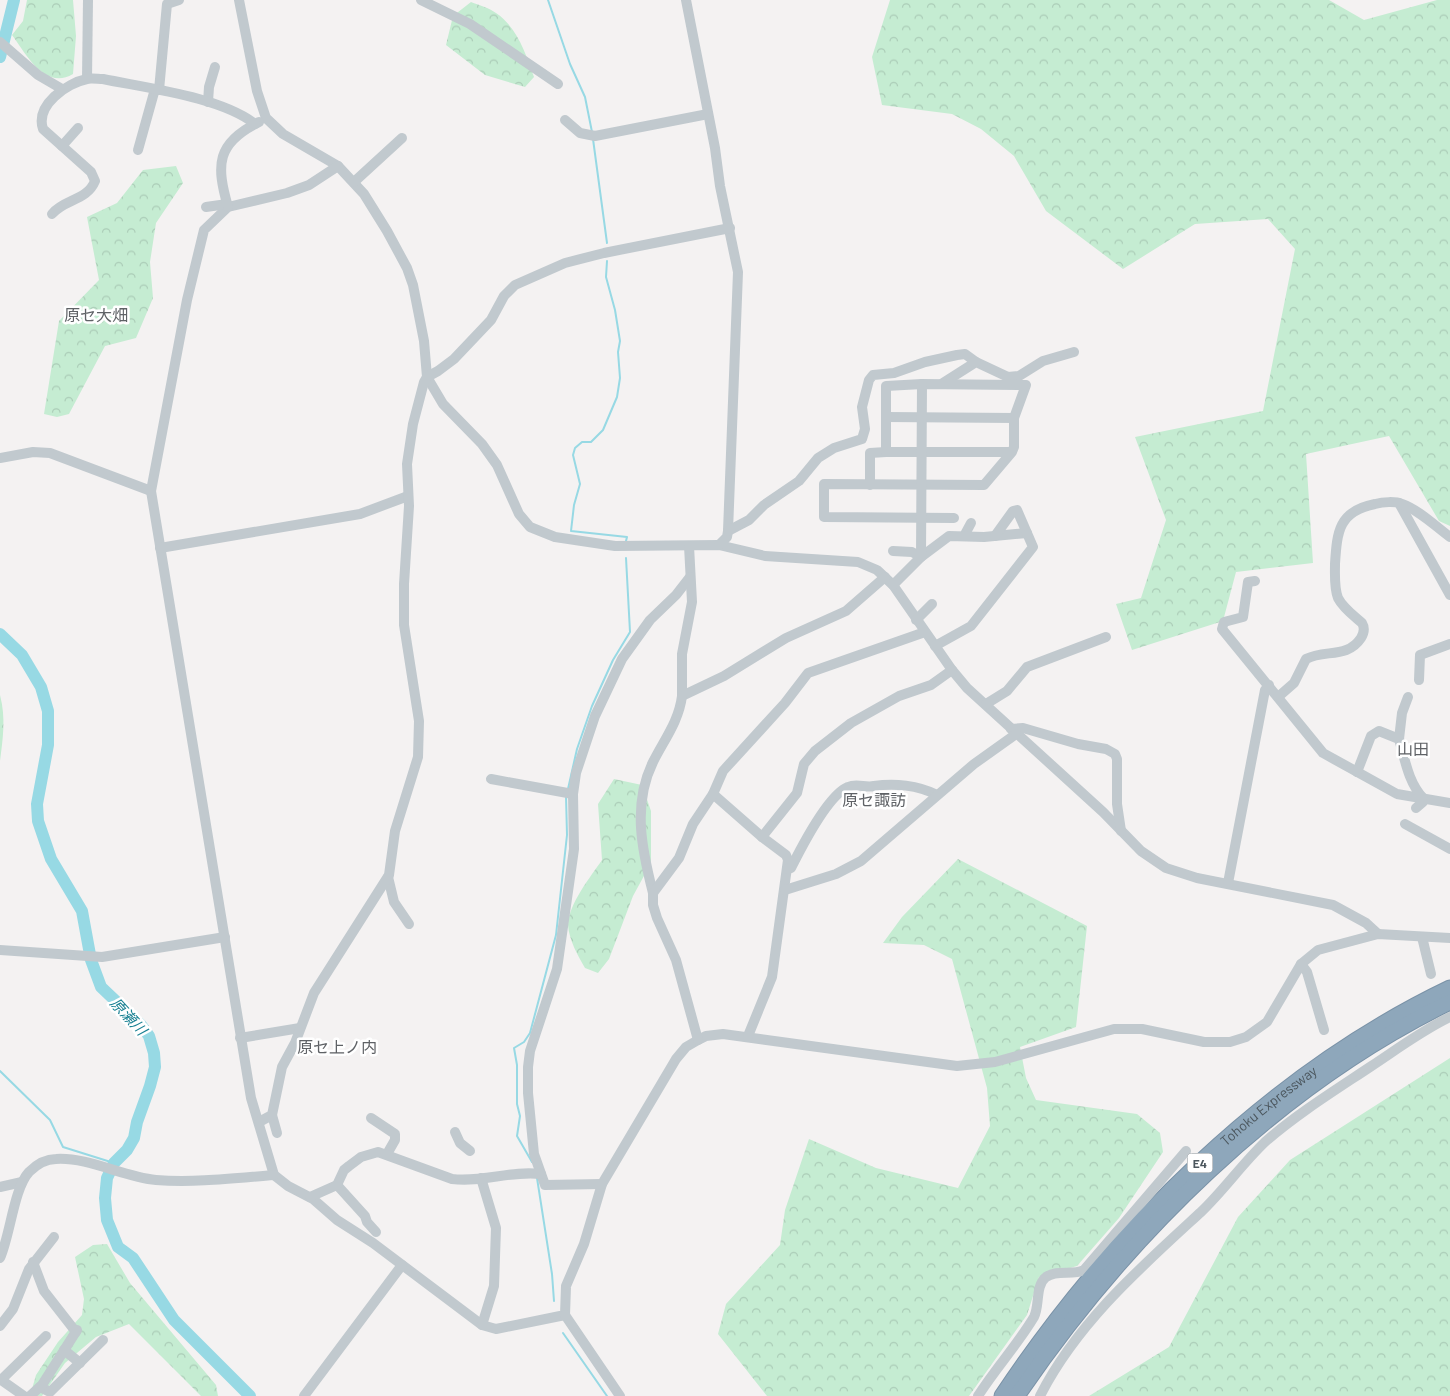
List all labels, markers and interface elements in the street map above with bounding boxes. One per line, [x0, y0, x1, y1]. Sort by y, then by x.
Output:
district label: 原セ大畑 [64, 305, 128, 324]
district label: 山田 [1397, 739, 1429, 758]
district label: 原セ諏訪 [842, 790, 906, 809]
water label: 原瀬川 [107, 993, 152, 1040]
district label: 原セ上ノ内 [297, 1037, 377, 1056]
street label: Tohoku Expressway [1216, 1061, 1320, 1149]
road number: E4 [1188, 1154, 1212, 1172]

